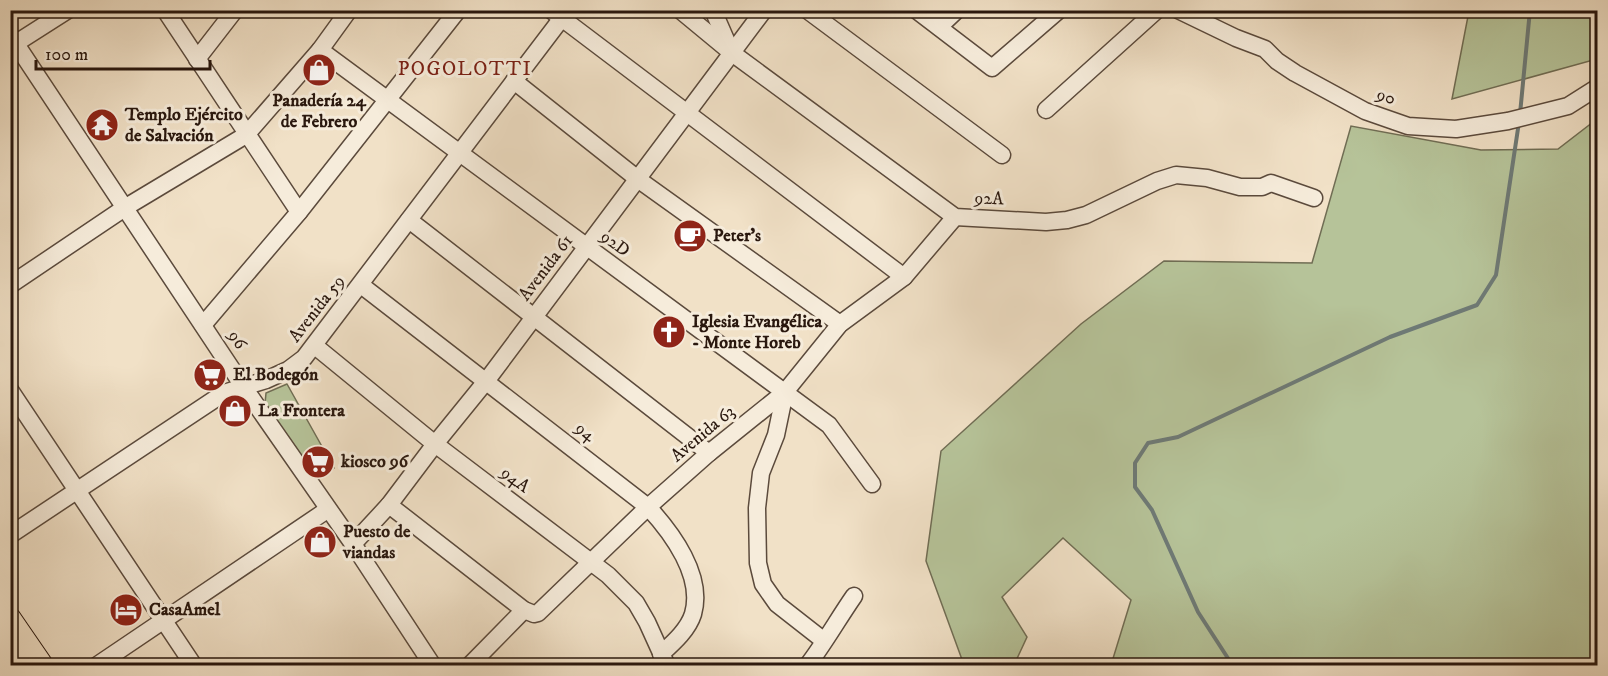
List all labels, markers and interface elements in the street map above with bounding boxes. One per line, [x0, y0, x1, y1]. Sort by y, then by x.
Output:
scale bar [36, 33, 210, 71]
text: 100 m [45, 44, 88, 66]
shop icon: Panadería 24 de Febrero [301, 52, 337, 88]
district label: POGOLOTTI [398, 57, 532, 82]
street label: 90 [1373, 83, 1399, 111]
place label: Panadería 24 de Febrero [272, 90, 366, 133]
place label: Templo Ejército de Salvación [124, 104, 243, 147]
temple icon: Templo Ejército de Salvación [84, 107, 120, 143]
street label: 92A [973, 187, 1005, 211]
cafe icon: Peter’s [672, 218, 708, 254]
street label: 92D [595, 225, 634, 262]
place label: Peter’s [713, 225, 761, 247]
street label: Avenida 61 [514, 231, 578, 305]
street label: Avenida 59 [284, 271, 350, 347]
place label: Iglesia Evangélica - Monte Horeb [692, 311, 823, 354]
church icon: Iglesia Evangélica - Monte Horeb [651, 314, 687, 350]
street label: 96 [222, 325, 252, 354]
supermarket icon: El Bodegón [192, 357, 228, 393]
place label: El Bodegón [233, 364, 319, 386]
shop icon: La Frontera [217, 393, 253, 429]
place label: La Frontera [258, 400, 345, 422]
street label: Avenida 63 [666, 401, 740, 467]
street label: 94 [570, 417, 600, 447]
supermarket icon: kiosco 96 [300, 444, 336, 480]
place label: kiosco 96 [340, 451, 410, 473]
street label: 94A [495, 461, 534, 498]
place label: Puesto de viandas [342, 521, 411, 564]
shop icon: Puesto de viandas [302, 524, 338, 560]
hotel icon: CasaAmel [108, 592, 144, 628]
place label: CasaAmel [149, 599, 221, 621]

